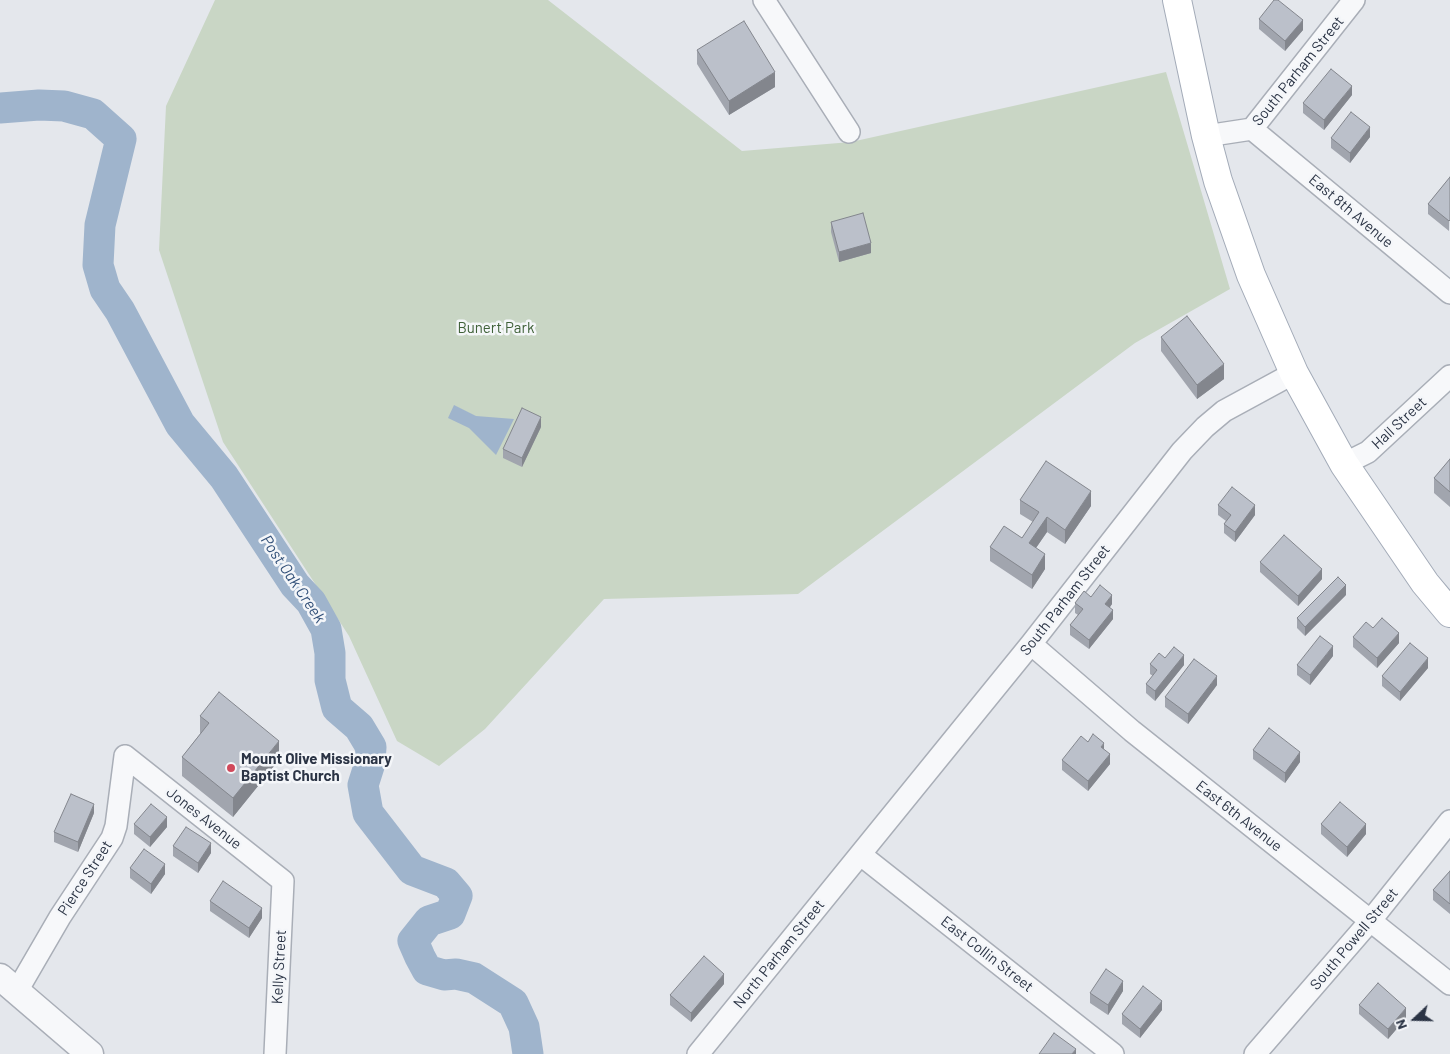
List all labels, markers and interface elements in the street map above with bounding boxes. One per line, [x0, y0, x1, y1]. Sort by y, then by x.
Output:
street label: South Parham Street [1248, 13, 1348, 129]
street label: East 8th Avenue [1305, 171, 1397, 251]
park label: Bunert Park [458, 319, 534, 337]
street label: Hall Street [1368, 393, 1430, 453]
water label: Post Oak Creek [257, 531, 329, 627]
street label: South Parham Street [1016, 541, 1114, 659]
place label: Mount Olive Missionary Baptist Church [241, 750, 392, 785]
marker: Mount Olive Missionary Baptist Church [225, 762, 237, 774]
street label: East 6th Avenue [1192, 777, 1286, 855]
street label: Jones Avenue [163, 783, 245, 853]
street label: Pierce Street [54, 837, 116, 919]
street label: South Powell Street [1306, 884, 1402, 994]
street label: North Parham Street [730, 896, 828, 1012]
street label: East Collin Street [937, 912, 1037, 996]
street label: Kelly Street [268, 929, 290, 1005]
north arrow [1390, 994, 1440, 1044]
text: N [1391, 1017, 1410, 1032]

